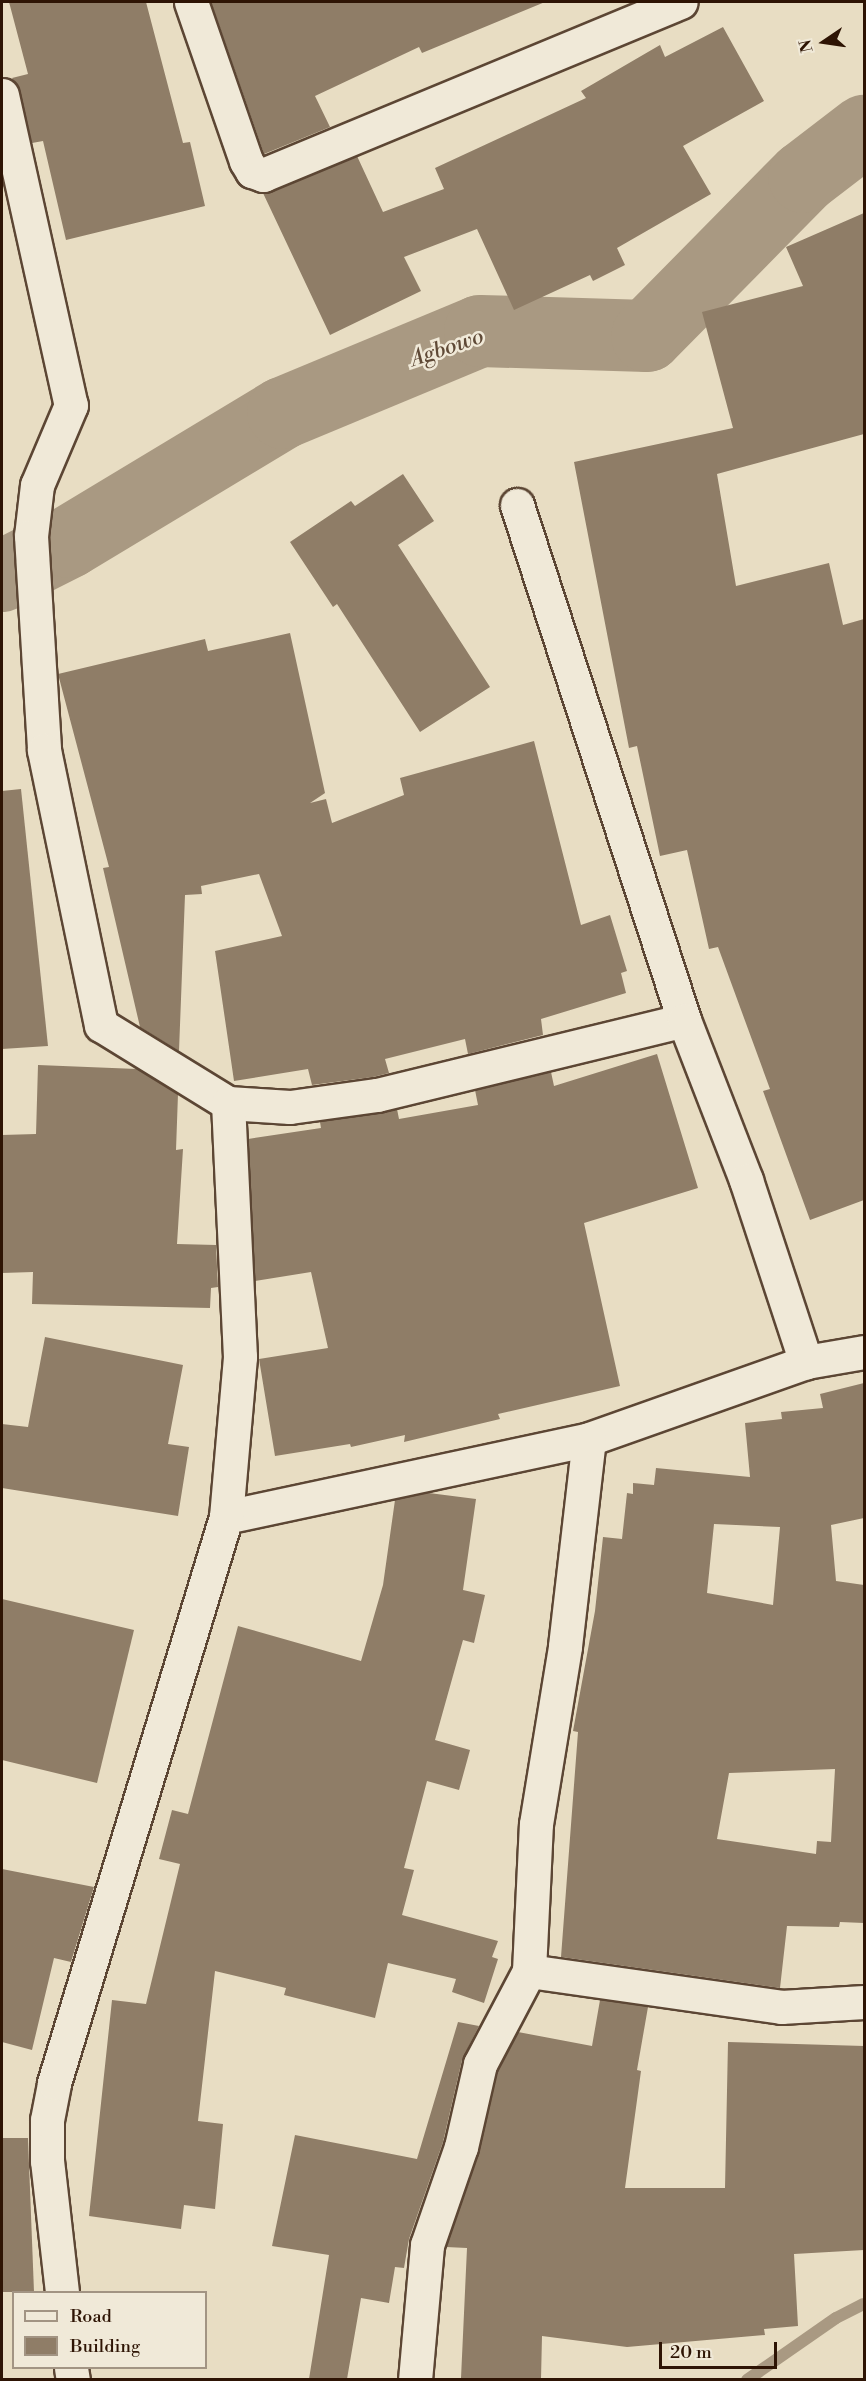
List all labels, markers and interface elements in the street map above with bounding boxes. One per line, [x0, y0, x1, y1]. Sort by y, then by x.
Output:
north arrow [794, 12, 854, 72]
text: N [795, 38, 818, 54]
water label: Agbowo [407, 323, 487, 373]
legend [12, 2291, 207, 2369]
text: Road [70, 2305, 112, 2328]
scale bar [662, 2330, 780, 2368]
text: Building [70, 2335, 140, 2358]
text: 20 m [670, 2341, 712, 2364]

